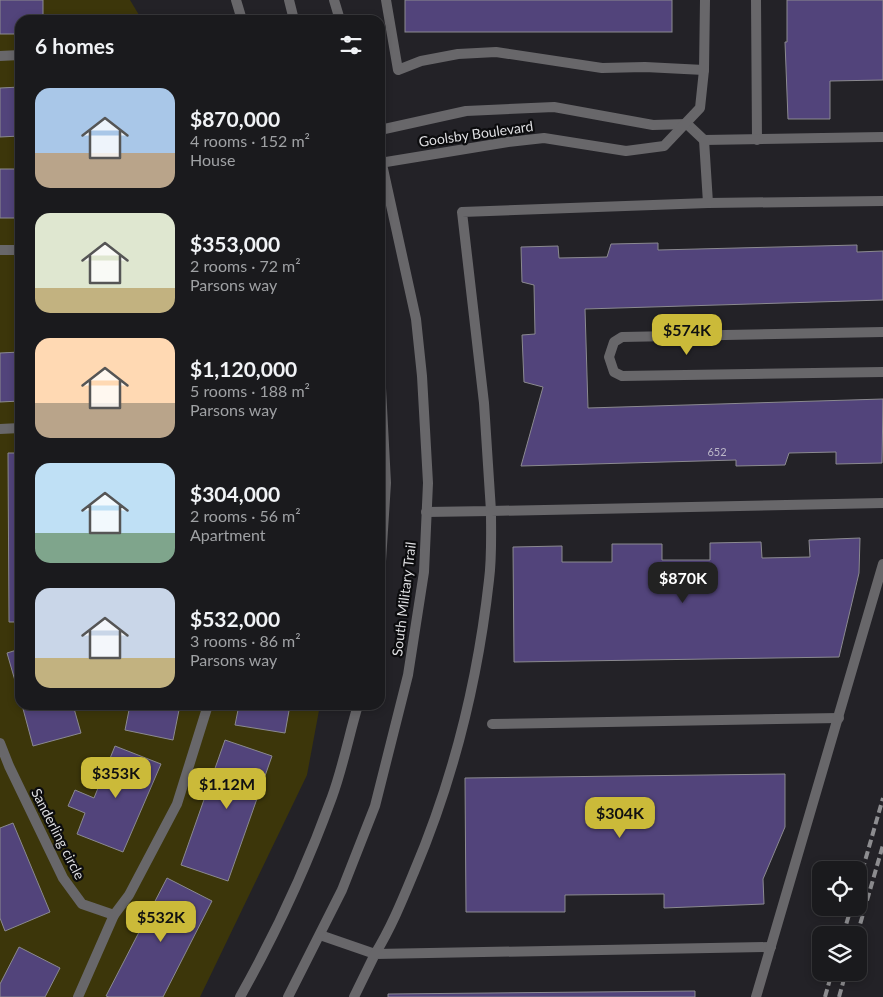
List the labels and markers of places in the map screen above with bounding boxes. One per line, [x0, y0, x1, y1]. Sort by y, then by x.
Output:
pin: $574K [652, 314, 722, 356]
pin: $870K [648, 562, 718, 604]
pin: $353K [81, 756, 151, 799]
pin: $1.12M [186, 768, 268, 810]
pin: $304K [585, 796, 655, 839]
pin: $532K [126, 900, 196, 943]

